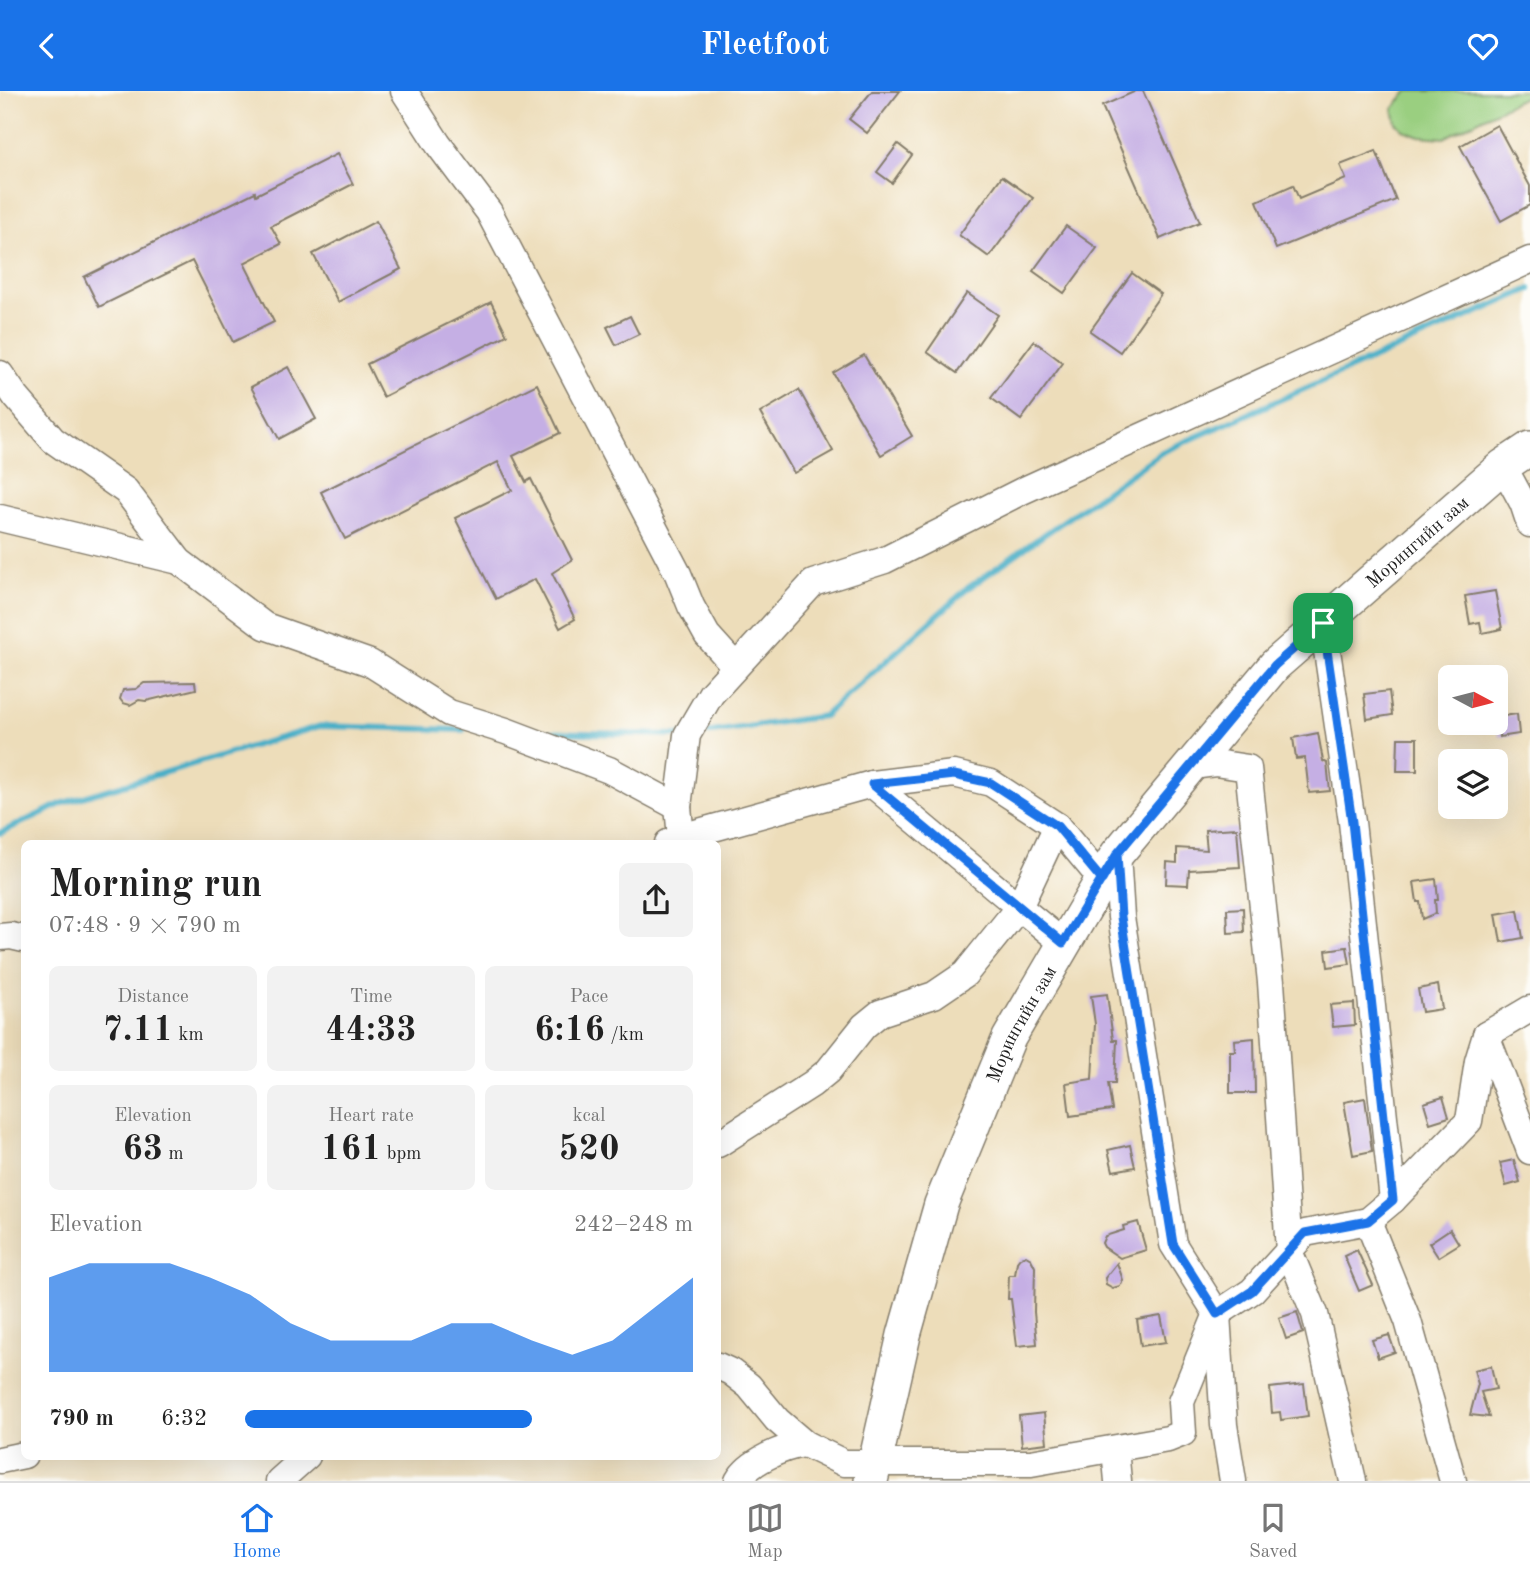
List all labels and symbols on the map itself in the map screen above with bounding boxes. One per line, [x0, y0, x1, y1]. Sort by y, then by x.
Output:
street label: Морингийн зам [1364, 494, 1473, 593]
pin [1293, 593, 1353, 653]
north arrow [1438, 665, 1508, 735]
street label: Морингийн зам [985, 963, 1061, 1086]

